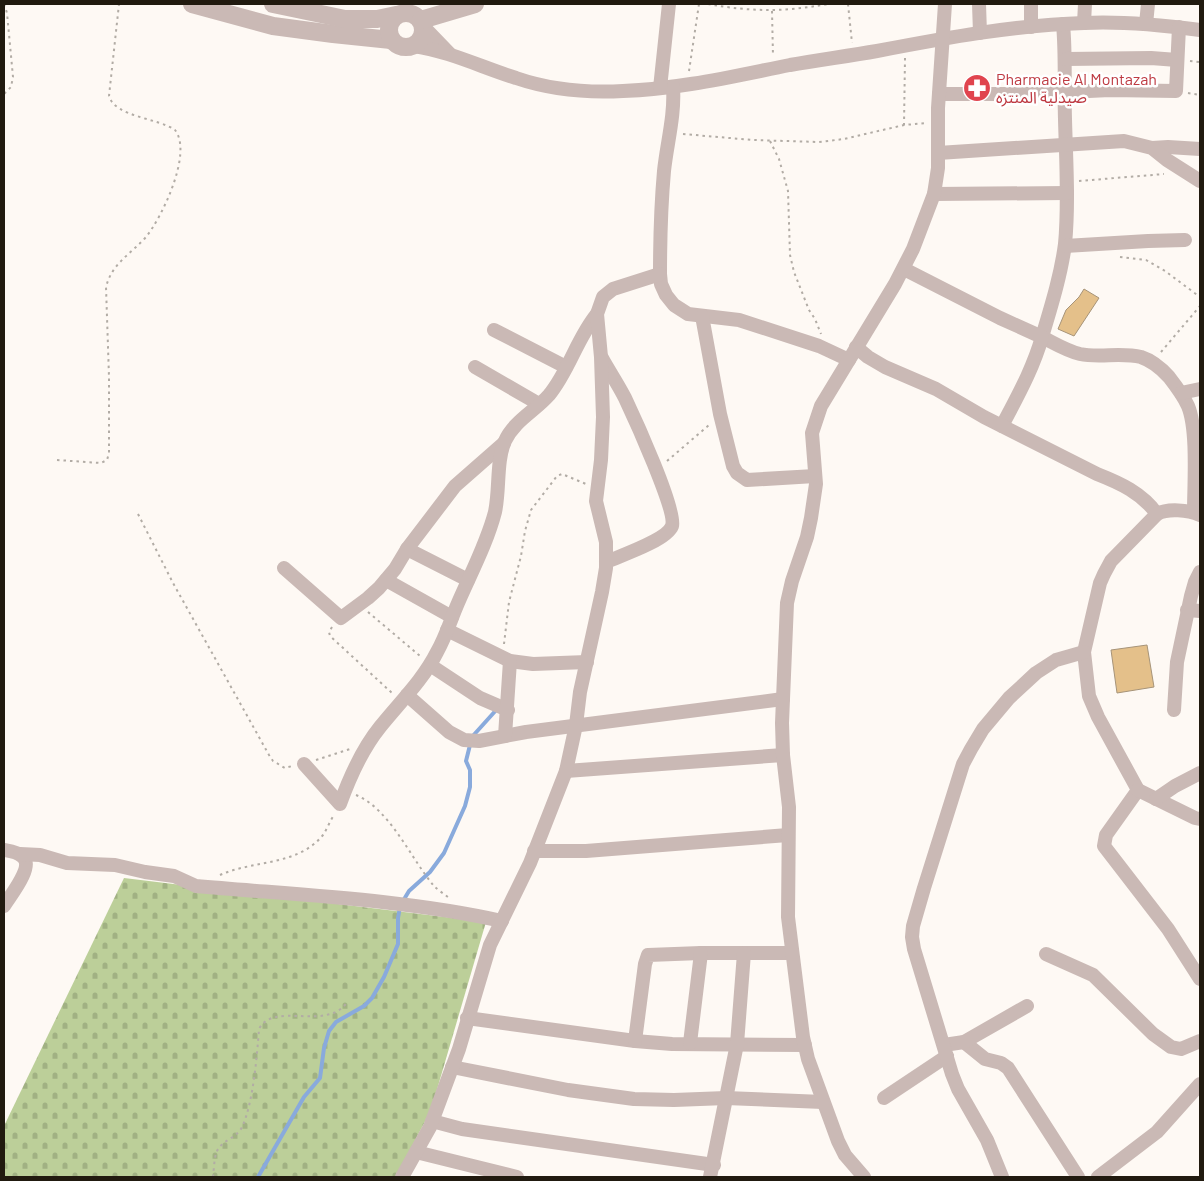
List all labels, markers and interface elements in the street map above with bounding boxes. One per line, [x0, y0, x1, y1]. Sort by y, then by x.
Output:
place label: Pharmacie Al Montazah صيدلية المنتزه [996, 69, 1157, 107]
pharmacy icon: Pharmacie Al Montazah صيدلية المنتزه [962, 73, 992, 103]

